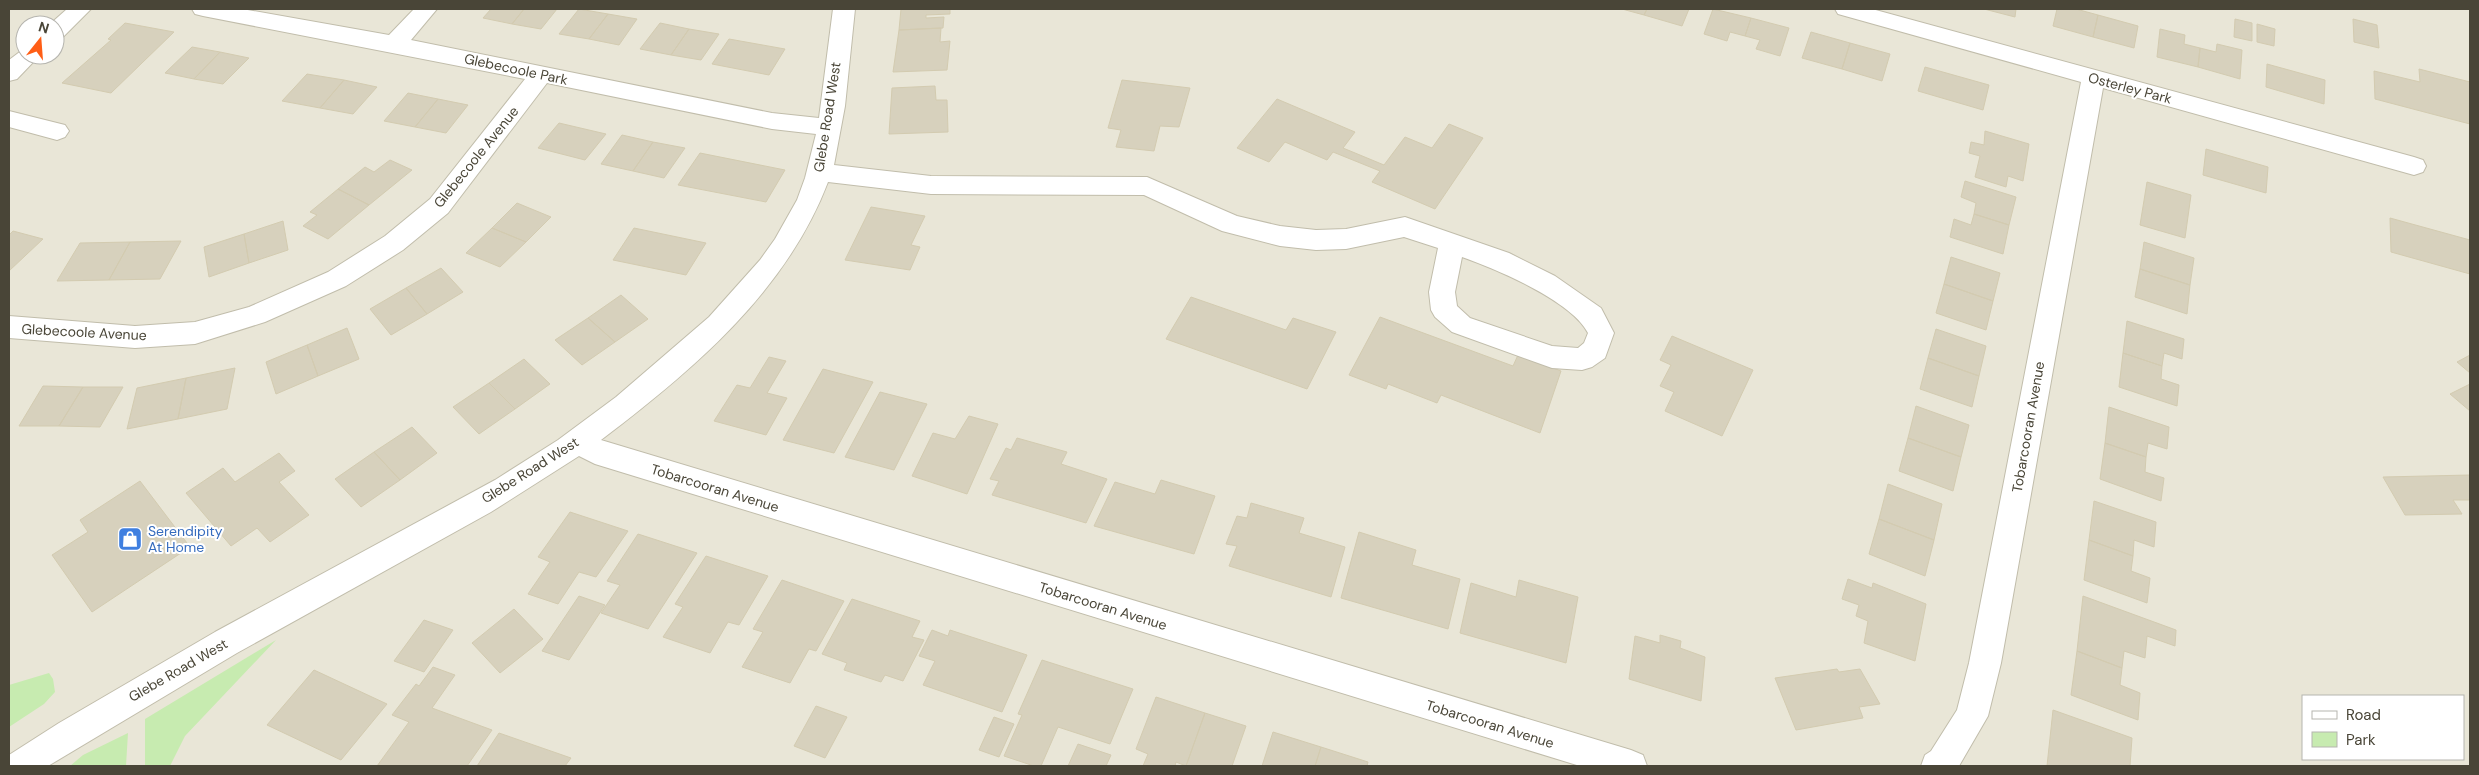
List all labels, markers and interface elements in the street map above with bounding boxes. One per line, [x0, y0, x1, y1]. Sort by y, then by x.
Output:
north arrow [15, 15, 65, 65]
text: N [36, 17, 51, 38]
street label: Glebecoole Park [463, 49, 569, 89]
street label: Glebe Road West [809, 61, 845, 173]
street label: Osterley Park [2086, 68, 2174, 108]
street label: Glebecoole Avenue [430, 103, 522, 211]
street label: Glebecoole Avenue [21, 320, 147, 344]
street label: Tobarcooran Avenue [2008, 360, 2048, 494]
street label: Glebe Road West [478, 433, 582, 507]
street label: Tobarcooran Avenue [649, 460, 781, 516]
place label: Serendipity At Home [148, 522, 223, 556]
shop icon: Serendipity At Home [117, 526, 143, 552]
street label: Tobarcooran Avenue [1037, 578, 1169, 634]
street label: Glebe Road West [125, 634, 231, 706]
legend [2302, 695, 2464, 760]
street label: Tobarcooran Avenue [1424, 696, 1556, 752]
text: Road [2346, 705, 2381, 725]
text: Park [2346, 730, 2376, 750]

